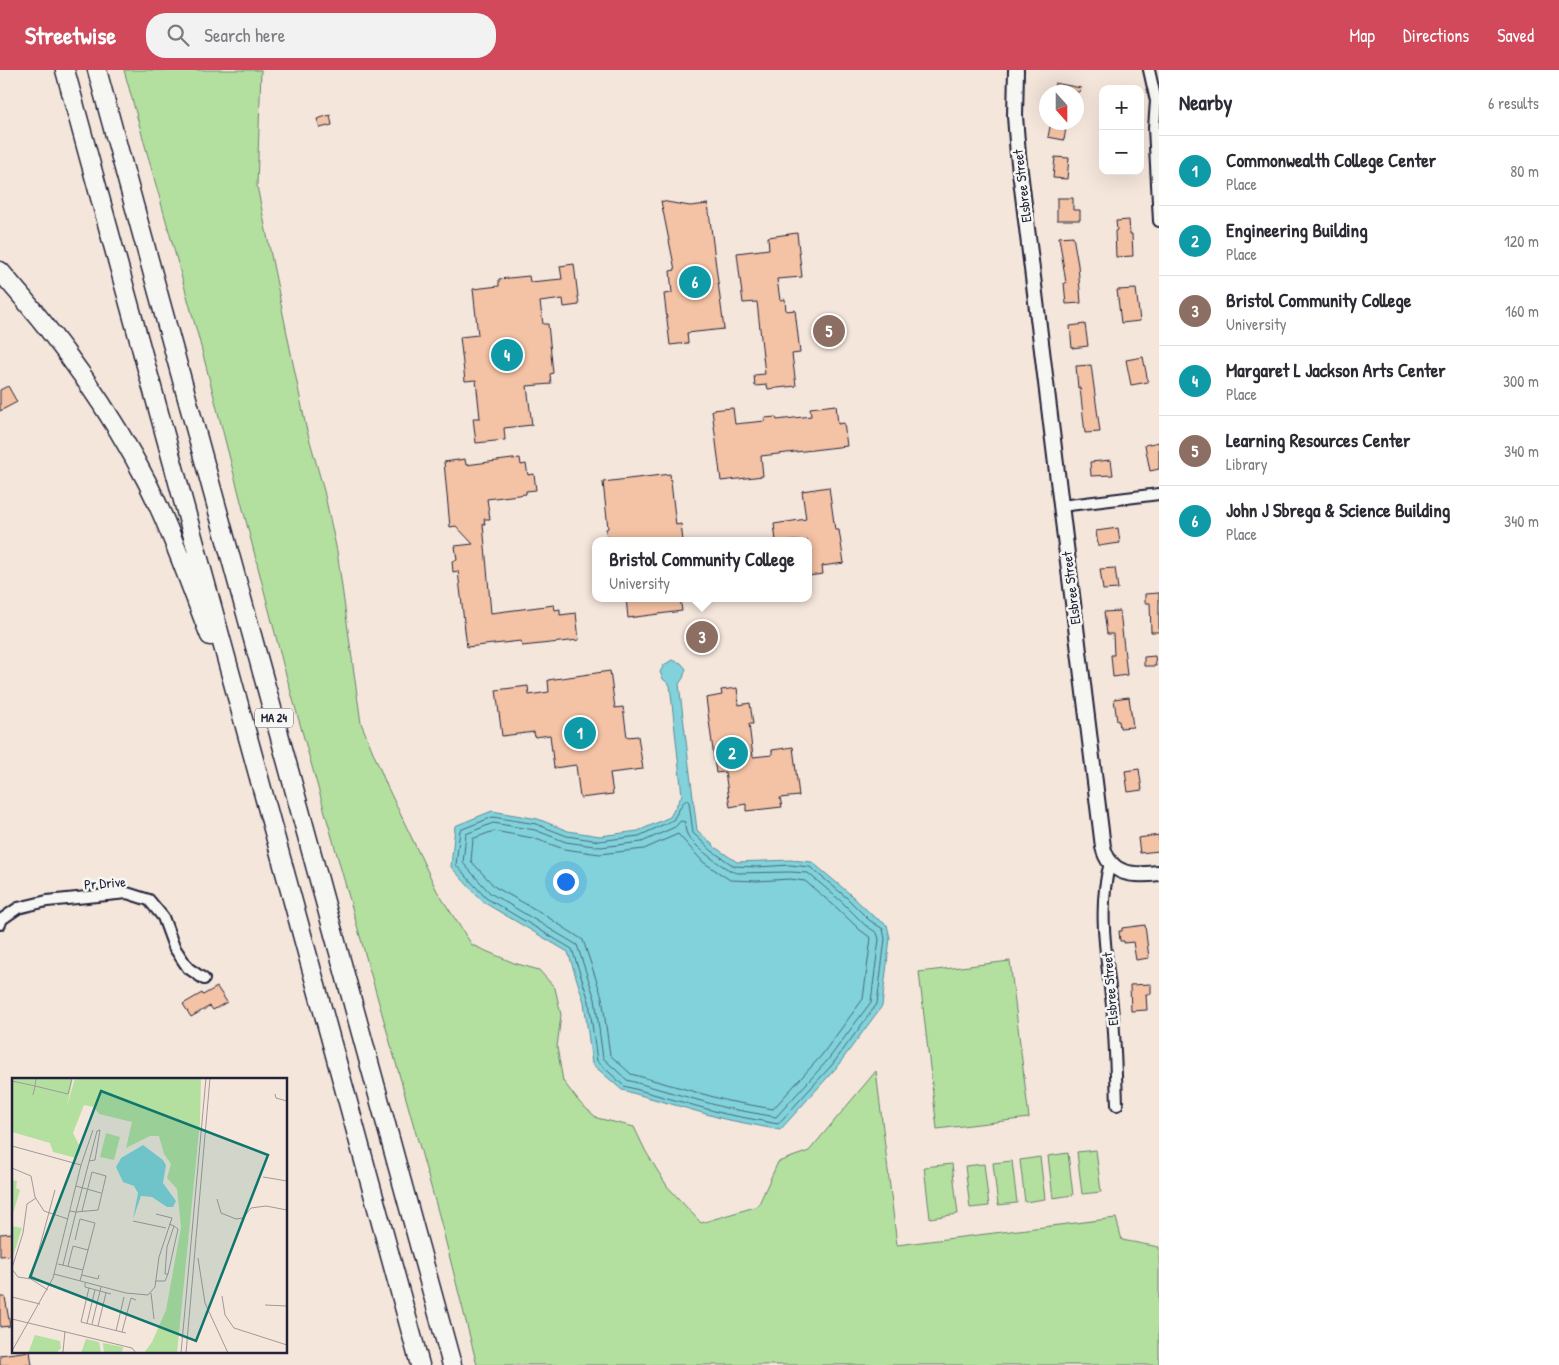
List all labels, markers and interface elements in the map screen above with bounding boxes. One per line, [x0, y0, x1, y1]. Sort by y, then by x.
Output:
search box [146, 13, 496, 58]
text: Streetwise [25, 19, 116, 51]
icon: search [164, 21, 192, 49]
text: Search here [204, 22, 285, 48]
text: Map [1350, 23, 1375, 48]
text: Directions [1403, 23, 1469, 48]
text: Saved [1497, 23, 1534, 48]
north arrow [1039, 85, 1084, 130]
map controls [1099, 85, 1144, 175]
button: + [1099, 85, 1144, 130]
text: Nearby [1179, 88, 1232, 117]
text: 6 results [1488, 92, 1539, 114]
button: − [1099, 130, 1144, 175]
text: Commonwealth College Center [1226, 147, 1436, 173]
street label: Elsbree Street [1008, 148, 1035, 224]
text: 1 [1192, 160, 1198, 182]
text: 80 m [1510, 160, 1539, 182]
text: Place [1226, 173, 1257, 195]
text: Engineering Building [1226, 217, 1368, 243]
text: 2 [1191, 230, 1199, 252]
text: 120 m [1504, 230, 1539, 252]
text: Place [1226, 243, 1257, 265]
pin: 6 [679, 263, 711, 301]
text: Bristol Community College [1226, 287, 1411, 313]
text: 3 [1191, 300, 1199, 322]
text: 160 m [1505, 300, 1539, 322]
pin: 5 [813, 312, 845, 350]
text: University [1226, 313, 1287, 335]
pin: 4 [491, 336, 523, 374]
text: Margaret L Jackson Arts Center [1226, 357, 1446, 383]
text: 4 [1192, 370, 1198, 392]
text: 300 m [1503, 370, 1539, 392]
text: Place [1226, 383, 1257, 405]
text: Learning Resources Center [1226, 427, 1410, 453]
text: 5 [1192, 440, 1198, 462]
text: 340 m [1504, 440, 1539, 462]
text: Library [1226, 453, 1268, 475]
text: John J Sbrega & Science Building [1226, 497, 1450, 523]
text: 6 [1192, 510, 1198, 532]
text: 340 m [1504, 510, 1539, 532]
text: Place [1226, 523, 1257, 545]
popup [592, 537, 812, 602]
text: Bristol Community College [609, 546, 795, 572]
street label: Elsbree Street [1057, 550, 1084, 626]
text: University [609, 572, 670, 594]
pin: 3 [686, 618, 718, 656]
road number: MA 24 [255, 708, 293, 728]
pin: 1 [564, 714, 596, 752]
pin: 2 [716, 734, 748, 772]
your location [553, 869, 579, 895]
street label: Pr Drive [84, 872, 127, 893]
street label: Elsbree Street [1097, 951, 1122, 1026]
inset map [12, 1078, 288, 1352]

